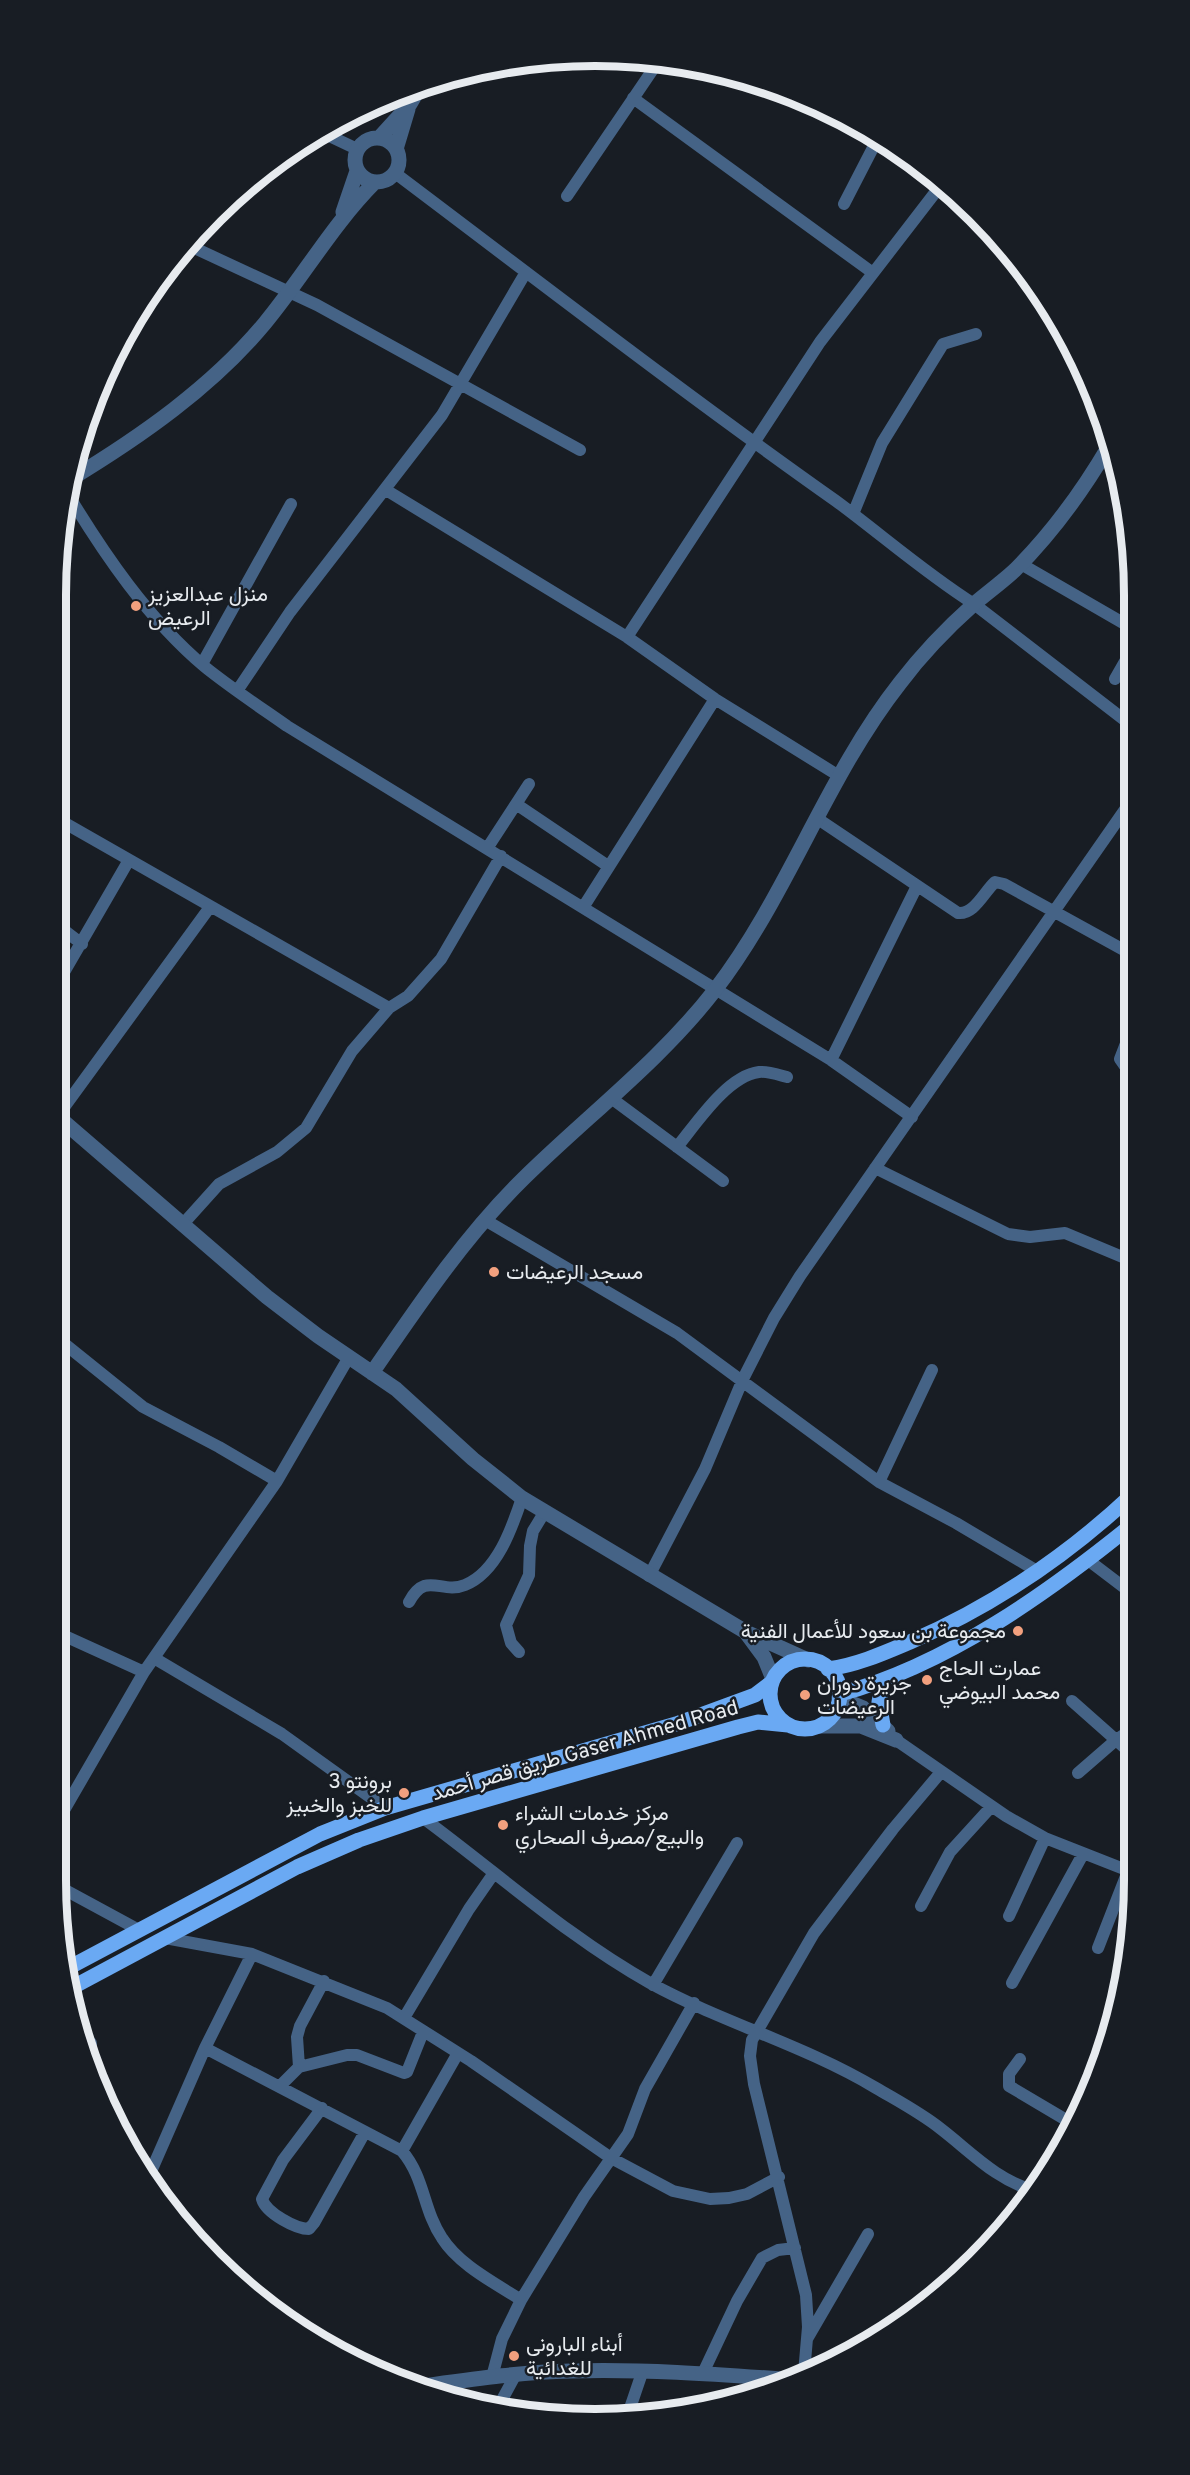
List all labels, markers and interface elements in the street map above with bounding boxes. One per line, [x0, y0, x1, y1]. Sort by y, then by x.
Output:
place label: منزل عبدالعزيز الرعيض [147, 582, 268, 633]
marker: منزل عبدالعزيز الرعيض [129, 599, 143, 613]
place label: مسجد الرعيضات [506, 1260, 643, 1287]
marker: مسجد الرعيضات [487, 1265, 501, 1279]
place label: مجموعة بن سعود للأعمال الفنية [741, 1619, 1006, 1646]
marker: مجموعة بن سعود للأعمال الفنية [1011, 1624, 1025, 1638]
place label: عمارت الحاج محمد البيوضي [939, 1656, 1060, 1709]
place label: جزيرة دوران الرعيضات [817, 1671, 912, 1722]
marker: عمارت الحاج محمد البيوضي [920, 1673, 934, 1687]
marker: جزيرة دوران الرعيضات [798, 1688, 812, 1702]
street label: طريق قصر أحمد Gaser Ahmed Road [429, 1695, 742, 1808]
place label: برونتو 3 للخبز والخبيز [285, 1769, 392, 1820]
marker: برونتو 3 للخبز والخبيز [397, 1786, 411, 1800]
place label: مركز خدمات الشراء والبيع/مصرف الصحاري [515, 1801, 704, 1854]
marker: مركز خدمات الشراء والبيع/مصرف الصحاري [496, 1818, 510, 1832]
place label: أبناء البارونى للغدائية [526, 2332, 623, 2383]
marker: أبناء البارونى للغدائية [507, 2349, 521, 2363]

